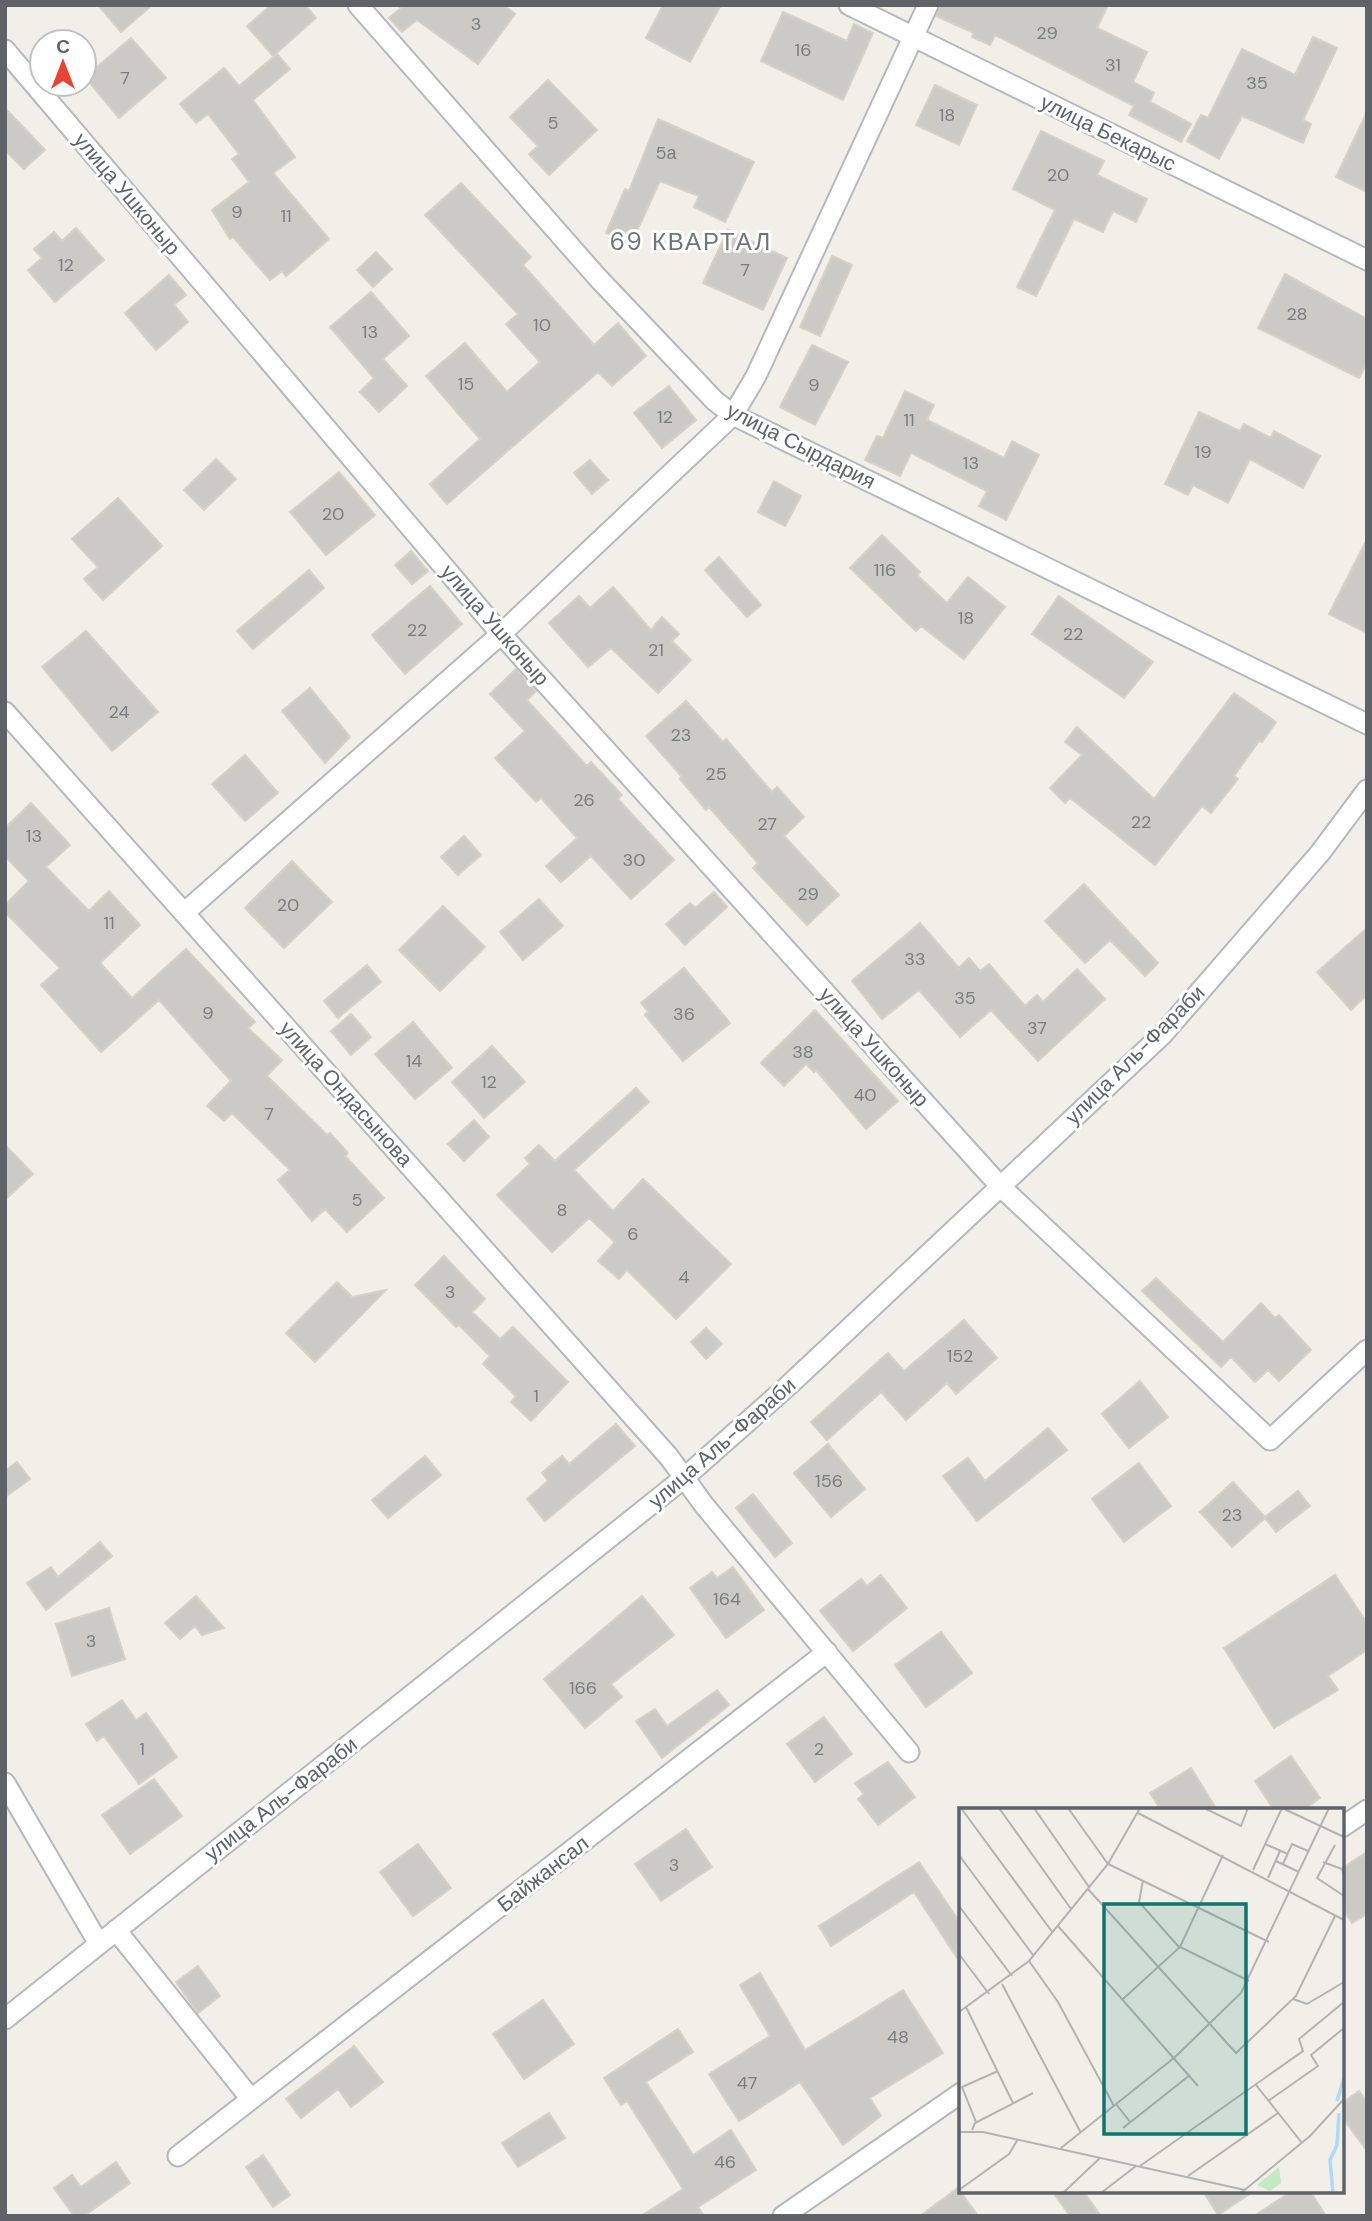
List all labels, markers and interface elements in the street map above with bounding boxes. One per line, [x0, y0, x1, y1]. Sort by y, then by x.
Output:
house number: 3 [471, 12, 481, 36]
house number: 29 [1036, 21, 1058, 45]
north arrow [28, 28, 98, 98]
text: С [56, 34, 70, 59]
house number: 16 [795, 38, 811, 62]
house number: 31 [1105, 53, 1121, 77]
house number: 7 [120, 66, 130, 90]
house number: 35 [1246, 71, 1268, 95]
street label: улица Бекарыс [1036, 88, 1180, 178]
house number: 18 [939, 103, 955, 127]
house number: 5 [548, 111, 558, 135]
street label: улица Ушконыр [67, 127, 187, 261]
house number: 5а [656, 141, 677, 165]
house number: 20 [1047, 163, 1069, 187]
house number: 9 [231, 200, 243, 224]
house number: 11 [280, 204, 292, 228]
district label: 69 КВАРТАЛ [610, 226, 772, 257]
house number: 12 [58, 253, 74, 277]
house number: 7 [740, 258, 750, 282]
house number: 28 [1286, 302, 1308, 326]
house number: 10 [533, 313, 551, 337]
house number: 13 [362, 320, 378, 344]
house number: 15 [458, 372, 474, 396]
house number: 9 [808, 373, 820, 397]
street label: улица Сырдария [722, 396, 880, 496]
house number: 12 [657, 405, 673, 429]
house number: 11 [903, 408, 915, 432]
house number: 19 [1195, 440, 1211, 464]
house number: 13 [963, 451, 979, 475]
house number: 20 [322, 502, 344, 526]
street label: улица Ушконыр [435, 558, 555, 692]
house number: 116 [874, 558, 896, 582]
house number: 18 [958, 606, 974, 630]
house number: 22 [407, 618, 427, 642]
house number: 22 [1063, 622, 1083, 646]
house number: 21 [648, 638, 664, 662]
house number: 24 [109, 700, 130, 724]
house number: 23 [670, 723, 692, 747]
house number: 25 [705, 762, 727, 786]
house number: 26 [573, 788, 595, 812]
house number: 22 [1131, 810, 1151, 834]
house number: 27 [757, 812, 777, 836]
house number: 13 [26, 824, 42, 848]
house number: 30 [623, 848, 645, 872]
house number: 29 [797, 882, 819, 906]
house number: 20 [277, 893, 299, 917]
house number: 11 [103, 911, 115, 935]
house number: 33 [904, 947, 926, 971]
street label: улица Аль-Фараби [1059, 979, 1211, 1131]
street label: улица Ушконыр [813, 981, 935, 1113]
house number: 35 [954, 986, 976, 1010]
house number: 9 [202, 1001, 214, 1025]
house number: 36 [673, 1002, 695, 1026]
street label: улица Ондасынова [273, 1015, 419, 1173]
house number: 37 [1027, 1016, 1047, 1040]
house number: 38 [792, 1040, 814, 1064]
house number: 14 [406, 1049, 422, 1073]
house number: 12 [481, 1070, 497, 1094]
house number: 40 [853, 1083, 877, 1107]
house number: 7 [264, 1102, 274, 1126]
house number: 5 [352, 1188, 362, 1212]
house number: 8 [557, 1198, 567, 1222]
house number: 6 [627, 1222, 639, 1246]
house number: 4 [679, 1265, 690, 1289]
house number: 3 [445, 1280, 455, 1304]
house number: 152 [947, 1344, 973, 1368]
street label: улица Аль-Фараби [642, 1371, 802, 1515]
house number: 1 [533, 1384, 539, 1408]
house number: 156 [815, 1469, 843, 1493]
house number: 23 [1221, 1503, 1243, 1527]
house number: 164 [713, 1587, 741, 1611]
house number: 3 [86, 1629, 96, 1653]
house number: 166 [569, 1676, 597, 1700]
street label: улица Аль-Фараби [199, 1731, 363, 1867]
house number: 1 [139, 1737, 145, 1761]
house number: 2 [814, 1737, 824, 1761]
inset map [959, 1808, 1344, 2193]
street label: Байжансал [491, 1829, 595, 1919]
house number: 3 [669, 1853, 679, 1877]
house number: 48 [887, 2025, 909, 2049]
house number: 47 [737, 2071, 757, 2095]
house number: 46 [714, 2150, 736, 2174]

